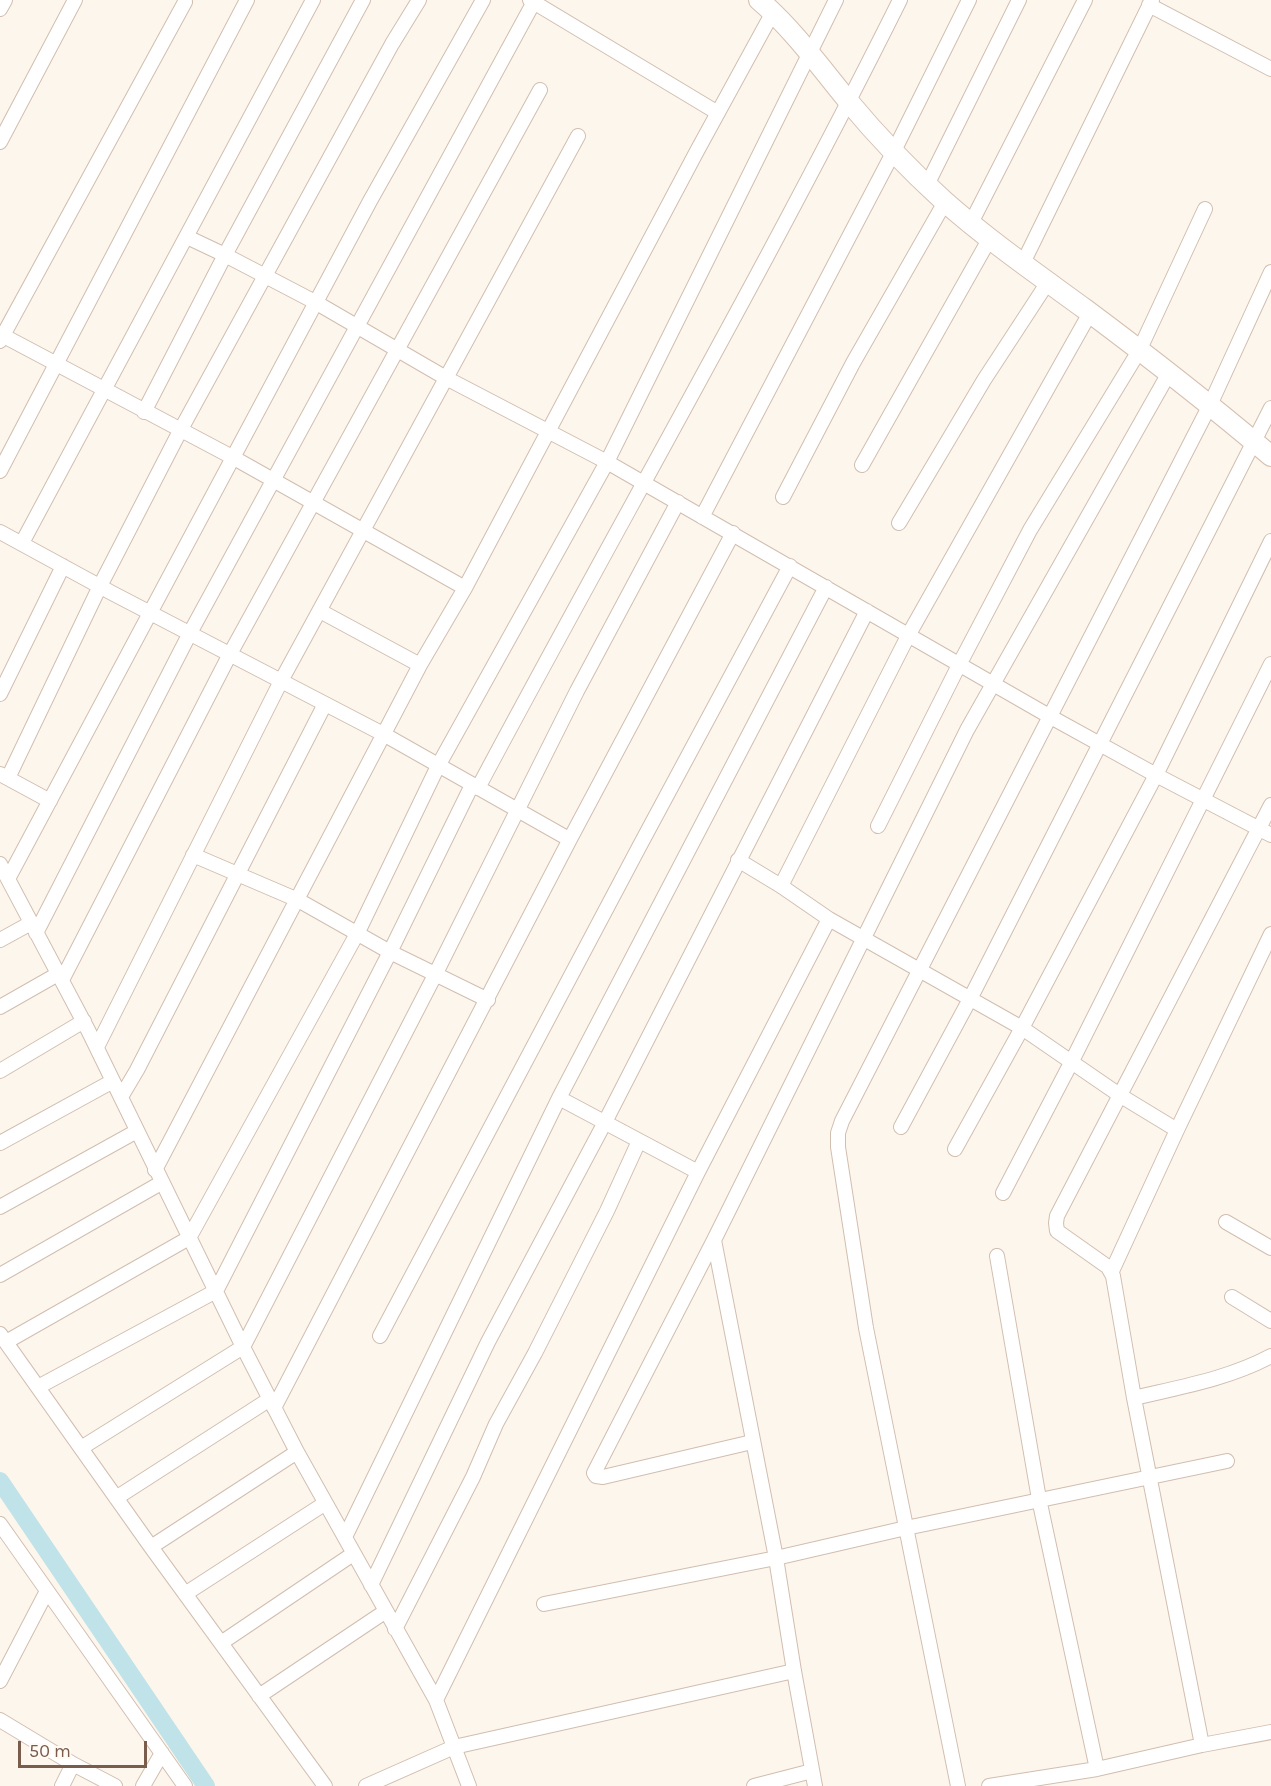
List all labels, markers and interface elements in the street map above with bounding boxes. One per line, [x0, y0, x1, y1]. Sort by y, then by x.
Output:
scale bar [21, 1729, 150, 1767]
text: 50 m [29, 1740, 71, 1762]

